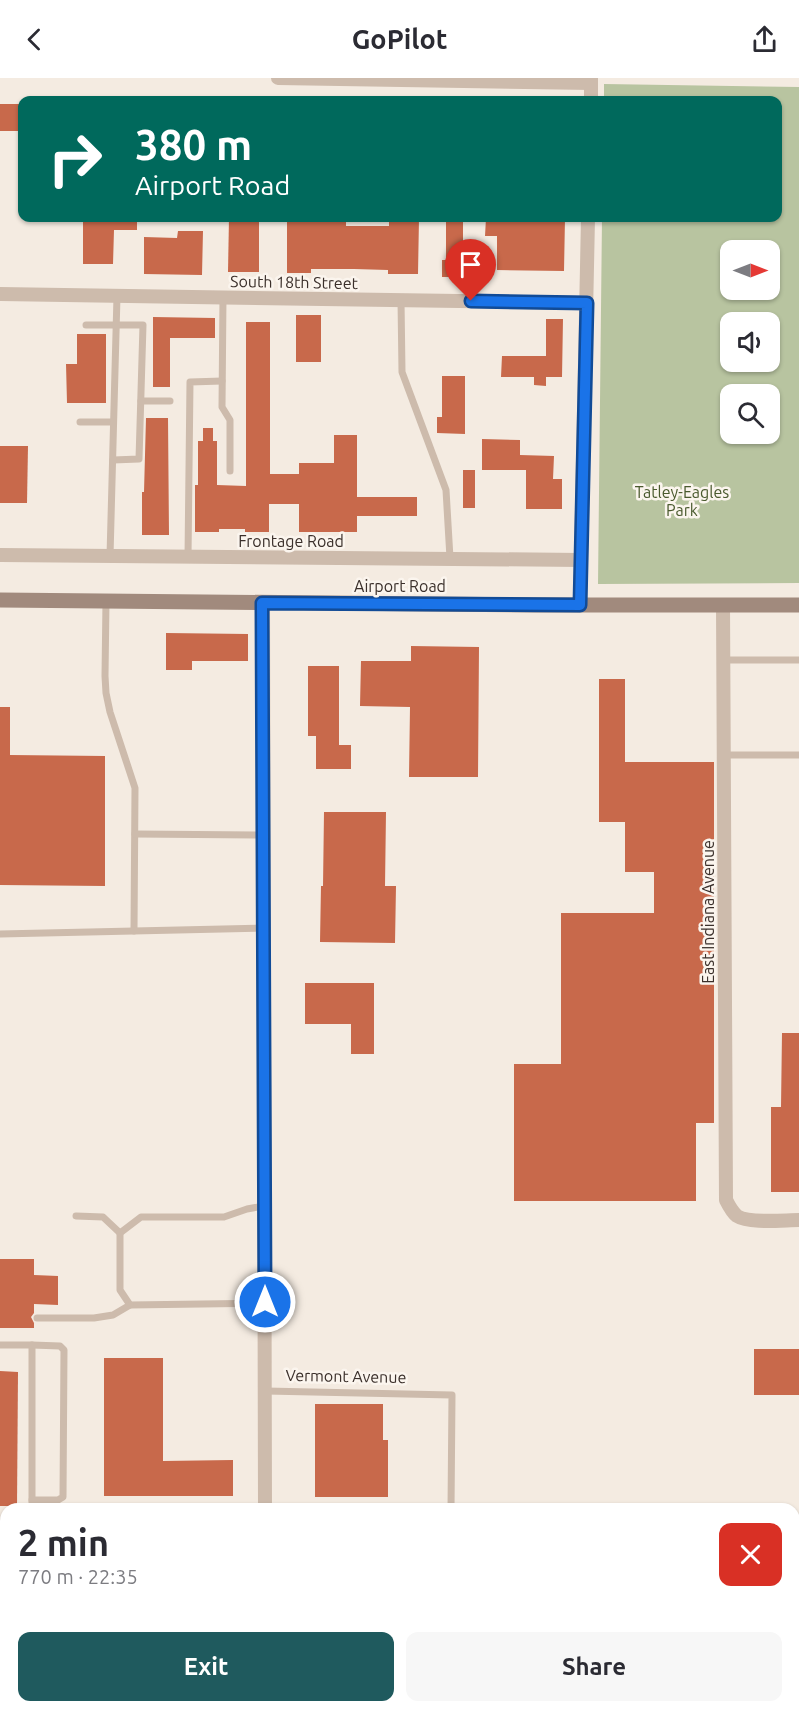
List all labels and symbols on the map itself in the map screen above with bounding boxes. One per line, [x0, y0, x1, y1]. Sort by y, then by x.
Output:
pin [445, 239, 496, 301]
north arrow [720, 240, 780, 300]
street label: South 18th Street [230, 272, 359, 292]
park label: Tatley-Eagles Park [635, 483, 729, 519]
street label: Frontage Road [238, 532, 344, 550]
street label: Airport Road [354, 577, 446, 595]
street label: East Indiana Avenue [699, 840, 717, 984]
position arrow [233, 1270, 297, 1334]
street label: Vermont Avenue [286, 1366, 406, 1386]

